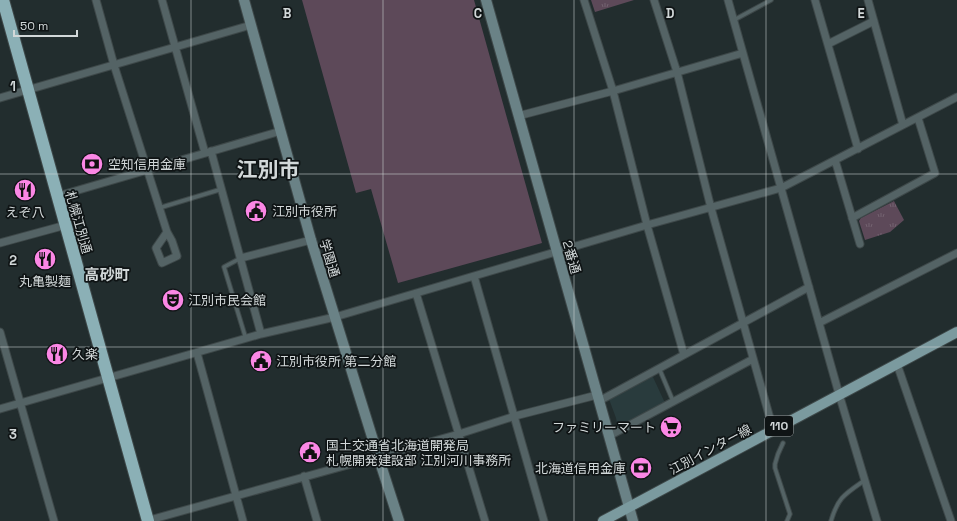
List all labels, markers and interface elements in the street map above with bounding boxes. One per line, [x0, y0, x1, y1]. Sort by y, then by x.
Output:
text: B [283, 5, 292, 22]
text: C [474, 5, 482, 22]
text: D [666, 5, 675, 22]
text: E [857, 5, 865, 22]
scale bar [14, 12, 77, 38]
text: 50 m [20, 18, 48, 34]
text: 1 [10, 78, 16, 95]
bank icon: 空知信用金庫 [79, 151, 105, 177]
place label: 空知信用金庫 [108, 156, 186, 173]
district label: 江別市 [237, 156, 300, 183]
restaurant icon: えぞ八 [12, 177, 38, 203]
street label: 札幌江別通 [61, 189, 96, 256]
public building icon: 江別市役所 [243, 198, 269, 224]
place label: 江別市役所 [272, 203, 337, 220]
place label: えぞ八 [5, 204, 45, 221]
street label: 学園通 [316, 237, 343, 279]
street label: 2番通 [559, 239, 584, 276]
restaurant icon: 丸亀製麺 [32, 246, 58, 272]
text: 2 [9, 252, 17, 269]
district label: 高砂町 [84, 265, 130, 284]
place label: 丸亀製麺 [19, 273, 71, 290]
theatre icon: 江別市民会館 [160, 287, 186, 313]
place label: 江別市民会館 [188, 292, 266, 309]
restaurant icon: 久楽 [44, 341, 70, 367]
place label: 久楽 [72, 346, 98, 363]
public building icon: 江別市役所 第二分館 [248, 348, 274, 374]
place label: 江別市役所 第二分館 [276, 353, 396, 370]
supermarket icon: ファミリーマート [658, 414, 684, 440]
road number: 110 [765, 416, 793, 436]
place label: ファミリーマート [552, 419, 656, 436]
street label: 江別インター線 [666, 421, 754, 478]
text: 3 [9, 426, 17, 443]
place label: 国土交通省北海道開発局 札幌開発建設部 江別河川事務所 [326, 437, 511, 469]
public building icon: 国土交通省北海道開発局 札幌開発建設部 江別河川事務所 [297, 439, 323, 465]
bank icon: 北海道信用金庫 [628, 455, 654, 481]
place label: 北海道信用金庫 [535, 460, 626, 477]

